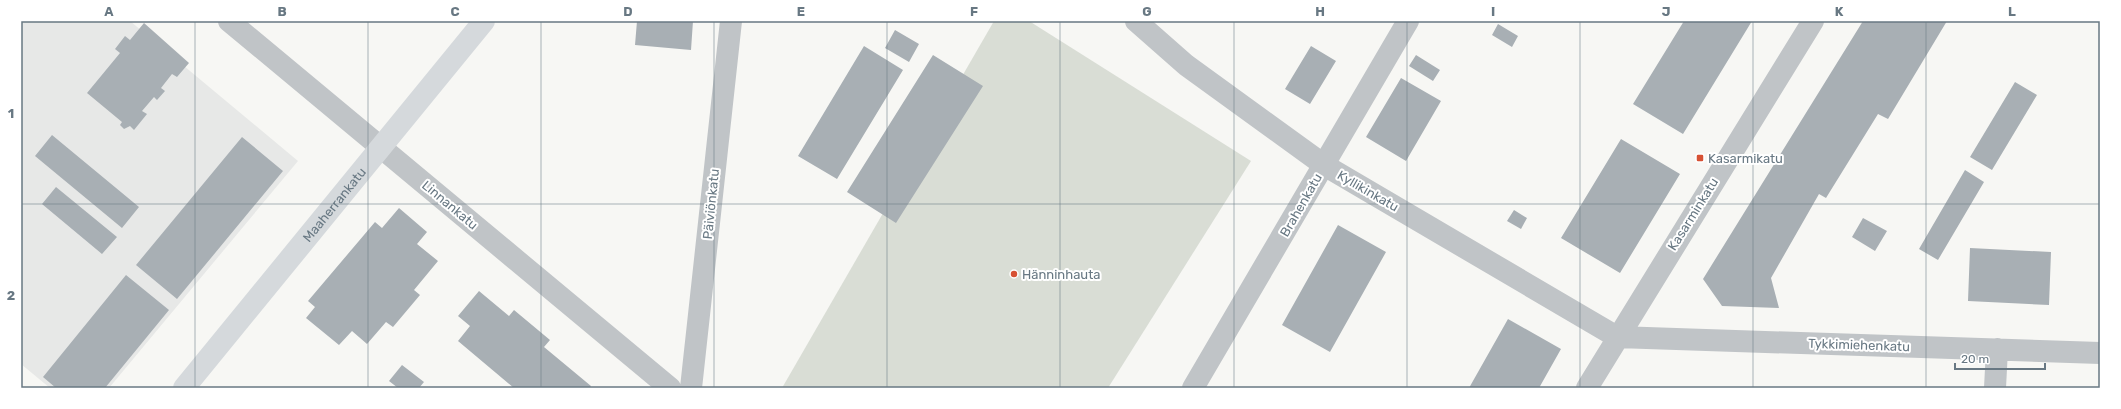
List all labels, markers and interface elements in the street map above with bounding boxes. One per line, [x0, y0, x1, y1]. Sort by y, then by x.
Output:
text: A [104, 4, 114, 19]
text: B [277, 4, 287, 19]
text: C [450, 4, 460, 19]
text: D [623, 4, 633, 19]
text: E [797, 4, 805, 19]
text: F [970, 4, 978, 19]
text: G [1142, 4, 1152, 19]
text: H [1315, 4, 1325, 19]
text: I [1491, 4, 1495, 19]
text: J [1662, 4, 1670, 19]
text: K [1835, 4, 1844, 19]
text: L [2008, 4, 2016, 19]
text: 1 [8, 106, 14, 121]
place label: Kasarmikatu [1708, 151, 1783, 166]
marker: Kasarmikatu [1695, 153, 1705, 163]
street label: Maaherrankatu [299, 164, 369, 245]
street label: Kyllikinkatu [1335, 167, 1401, 215]
street label: Päiviönkatu [700, 168, 722, 240]
street label: Brahenkatu [1277, 171, 1325, 239]
street label: Kasarminkatu [1665, 175, 1721, 253]
street label: Linnankatu [419, 177, 481, 233]
place label: Hänninhauta [1022, 267, 1100, 282]
marker: Hänninhauta [1009, 269, 1019, 279]
text: 2 [7, 288, 15, 303]
street label: Tykkimiehenkatu [1808, 336, 1910, 354]
scale bar [1955, 345, 2045, 371]
text: 20 m [1961, 352, 1989, 366]

